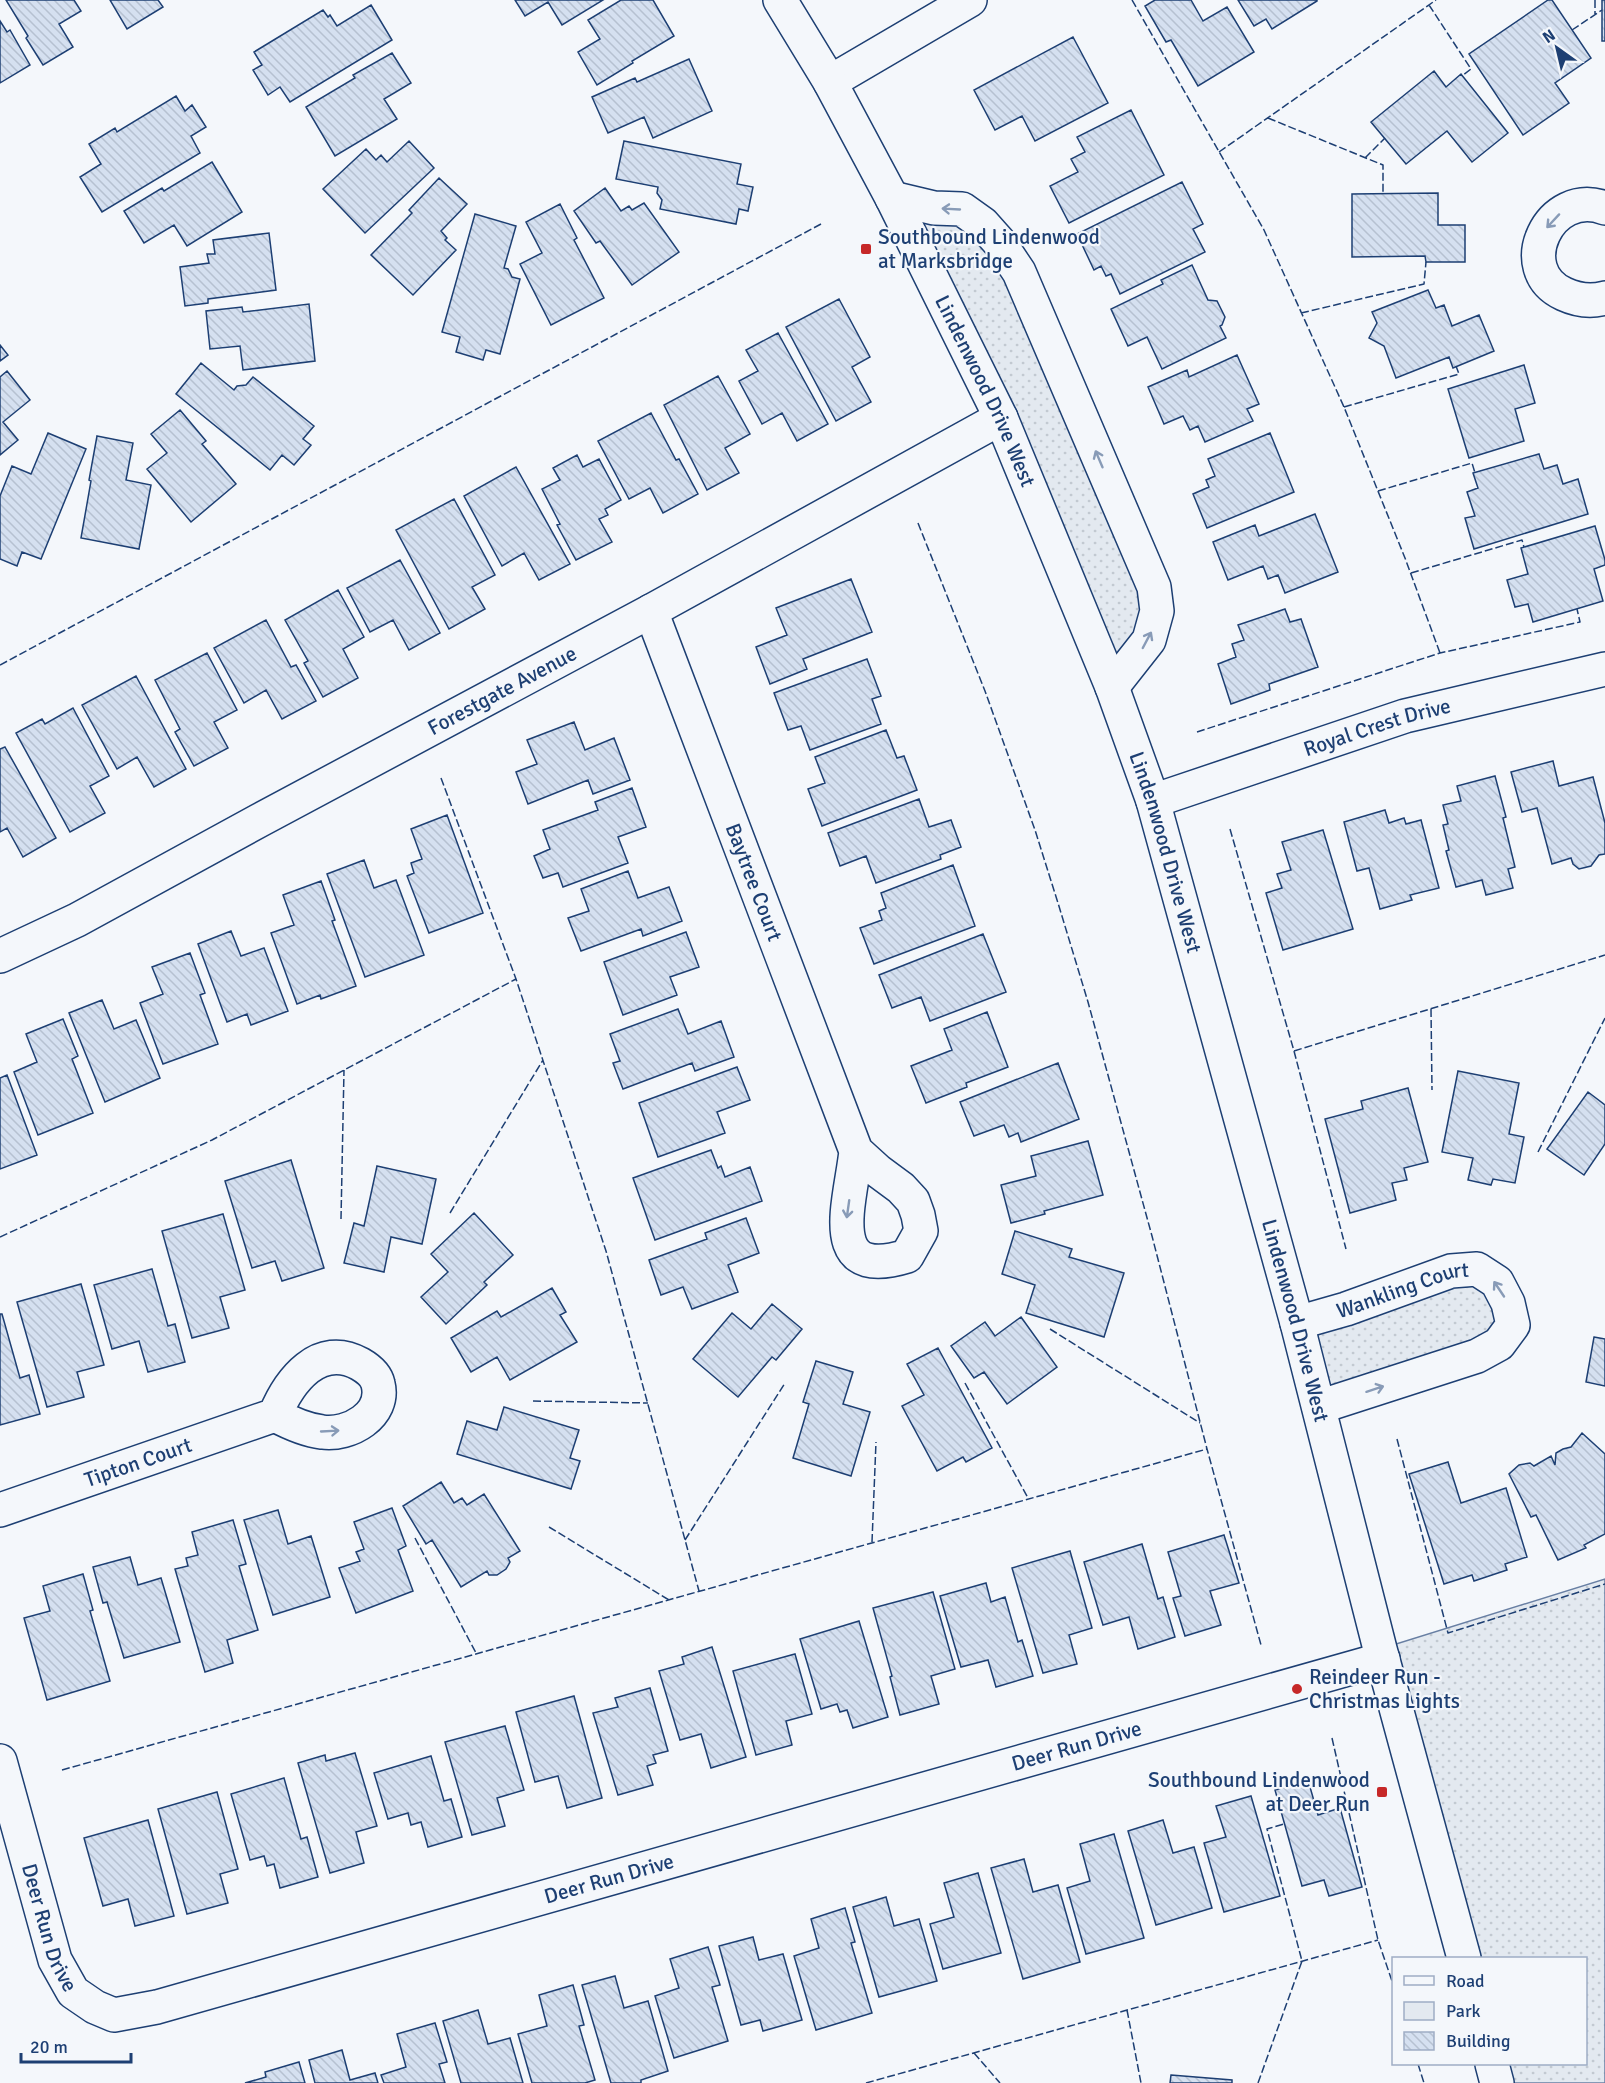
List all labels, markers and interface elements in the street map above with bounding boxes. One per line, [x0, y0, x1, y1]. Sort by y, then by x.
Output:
north arrow [1527, 18, 1587, 78]
text: N [1539, 25, 1559, 48]
one-way arrow [941, 203, 961, 214]
one-way arrow [1546, 213, 1560, 228]
place label: Southbound Lindenwood at Marksbridge [878, 224, 1100, 274]
marker: Southbound Lindenwood at Marksbridge [859, 242, 873, 256]
street label: Lindenwood Drive West [929, 291, 1041, 491]
one-way arrow [1093, 450, 1104, 468]
one-way arrow [1141, 631, 1153, 649]
street label: Forestgate Avenue [423, 640, 581, 741]
street label: Royal Crest Drive [1300, 693, 1453, 762]
street label: Lindenwood Drive West [1123, 748, 1207, 956]
street label: Baytree Court [720, 820, 788, 945]
one-way arrow [842, 1199, 853, 1218]
street label: Lindenwood Drive West [1256, 1216, 1335, 1425]
street label: Wankling Court [1333, 1257, 1470, 1324]
one-way arrow [1493, 1280, 1506, 1297]
one-way arrow [1365, 1383, 1384, 1394]
one-way arrow [320, 1426, 339, 1437]
street label: Tipton Court [81, 1432, 195, 1493]
place label: Reindeer Run - Christmas Lights [1309, 1664, 1460, 1714]
marker: Reindeer Run - Christmas Lights [1290, 1682, 1304, 1696]
street label: Deer Run Drive [1009, 1715, 1144, 1777]
place label: Southbound Lindenwood at Deer Run [1148, 1767, 1370, 1817]
marker: Southbound Lindenwood at Deer Run [1375, 1785, 1389, 1799]
street label: Deer Run Drive [541, 1848, 677, 1909]
street label: Deer Run Drive [16, 1861, 83, 1996]
legend [1392, 1957, 1587, 2065]
text: Road [1446, 1970, 1485, 1992]
text: Park [1446, 2000, 1481, 2022]
scale bar [21, 2026, 130, 2064]
text: Building [1446, 2030, 1510, 2052]
text: 20 m [30, 2036, 68, 2058]

